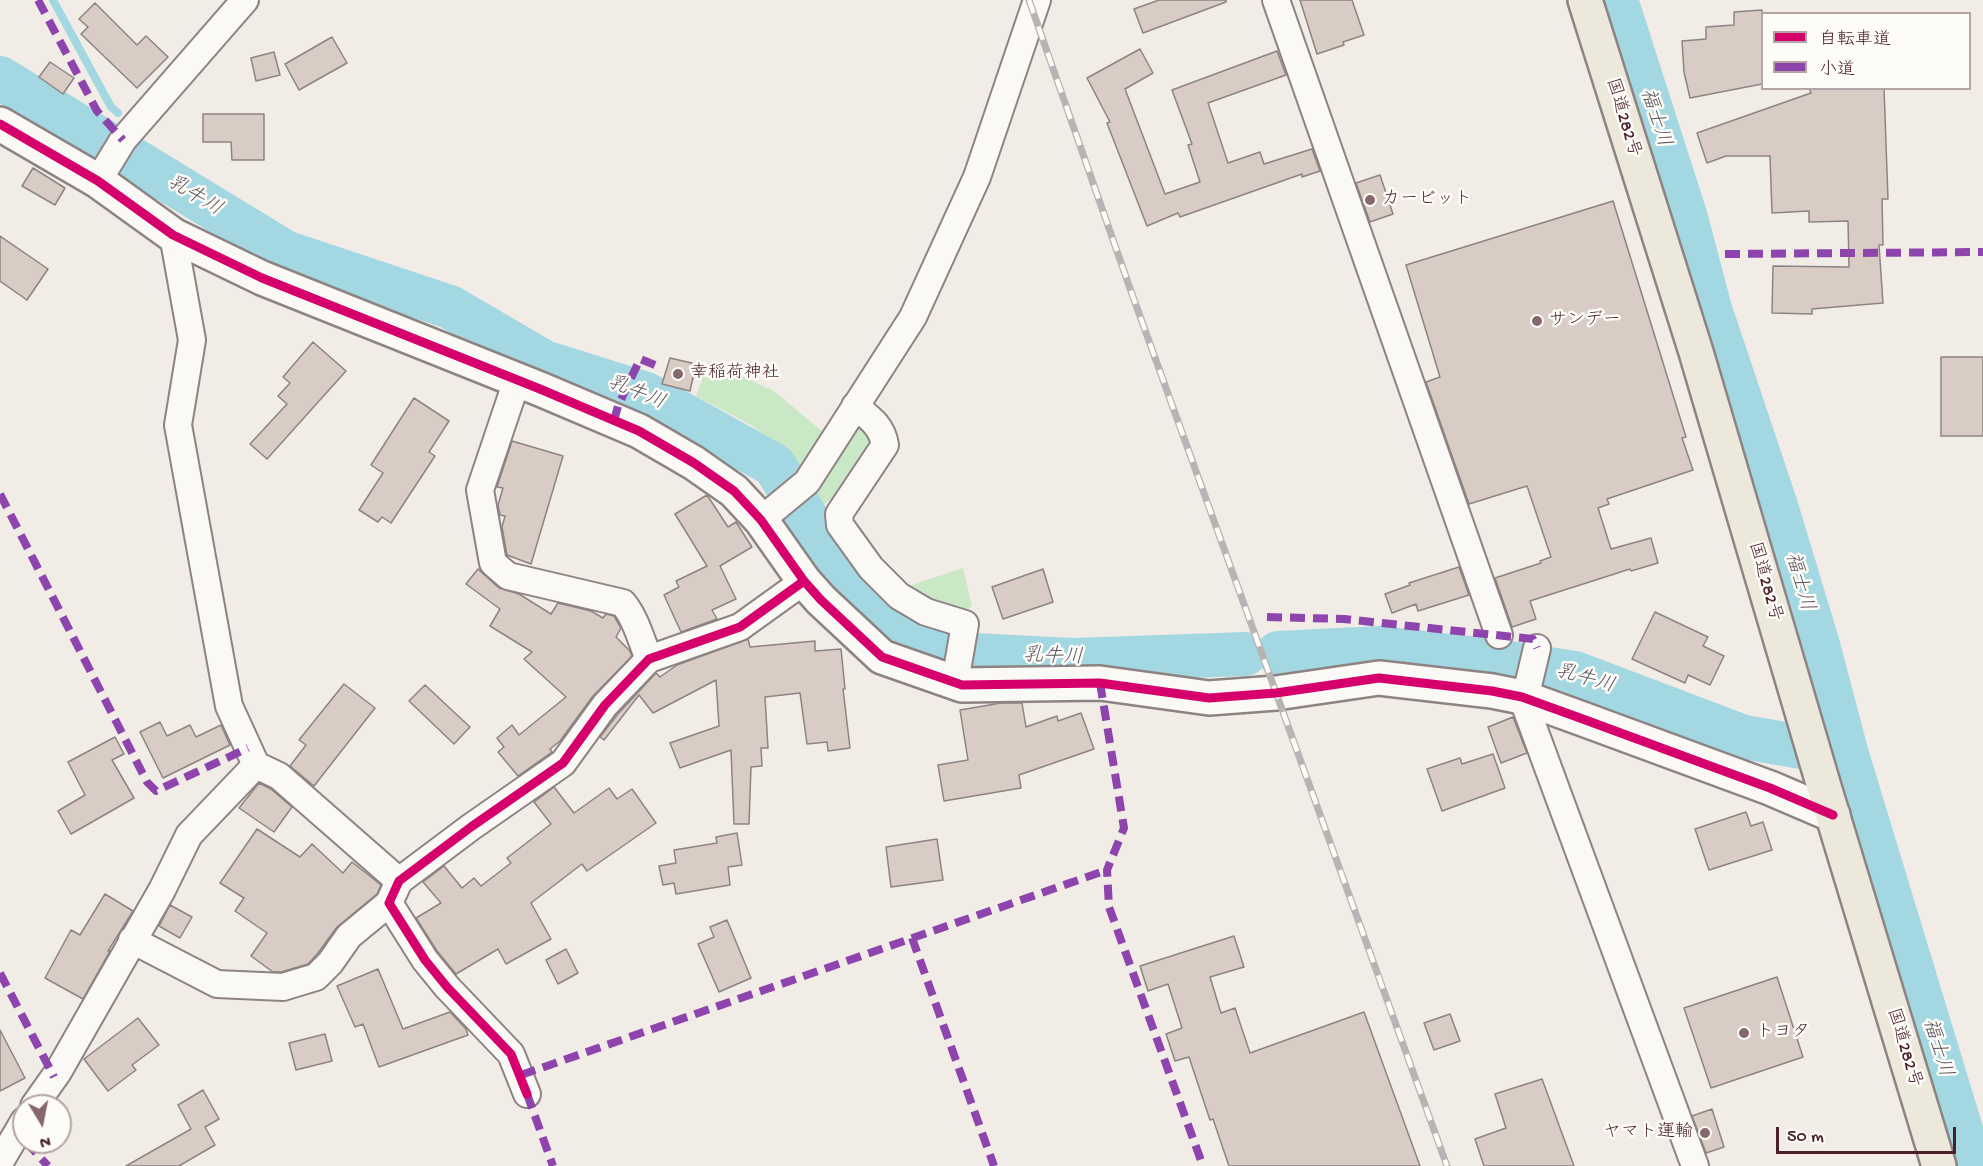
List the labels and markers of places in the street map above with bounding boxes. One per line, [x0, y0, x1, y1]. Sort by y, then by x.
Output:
place label: カービット [1382, 189, 1472, 211]
marker: カービット [1363, 193, 1377, 207]
place label: サンデー [1549, 310, 1621, 332]
marker: サンデー [1530, 314, 1544, 328]
place label: 幸稲荷神社 [690, 363, 780, 385]
marker: 幸稲荷神社 [671, 367, 685, 381]
place label: トヨタ [1756, 1022, 1810, 1044]
marker: トヨタ [1737, 1026, 1751, 1040]
place label: ヤマト運輸 [1603, 1122, 1693, 1144]
marker: ヤマト運輸 [1698, 1126, 1712, 1140]

